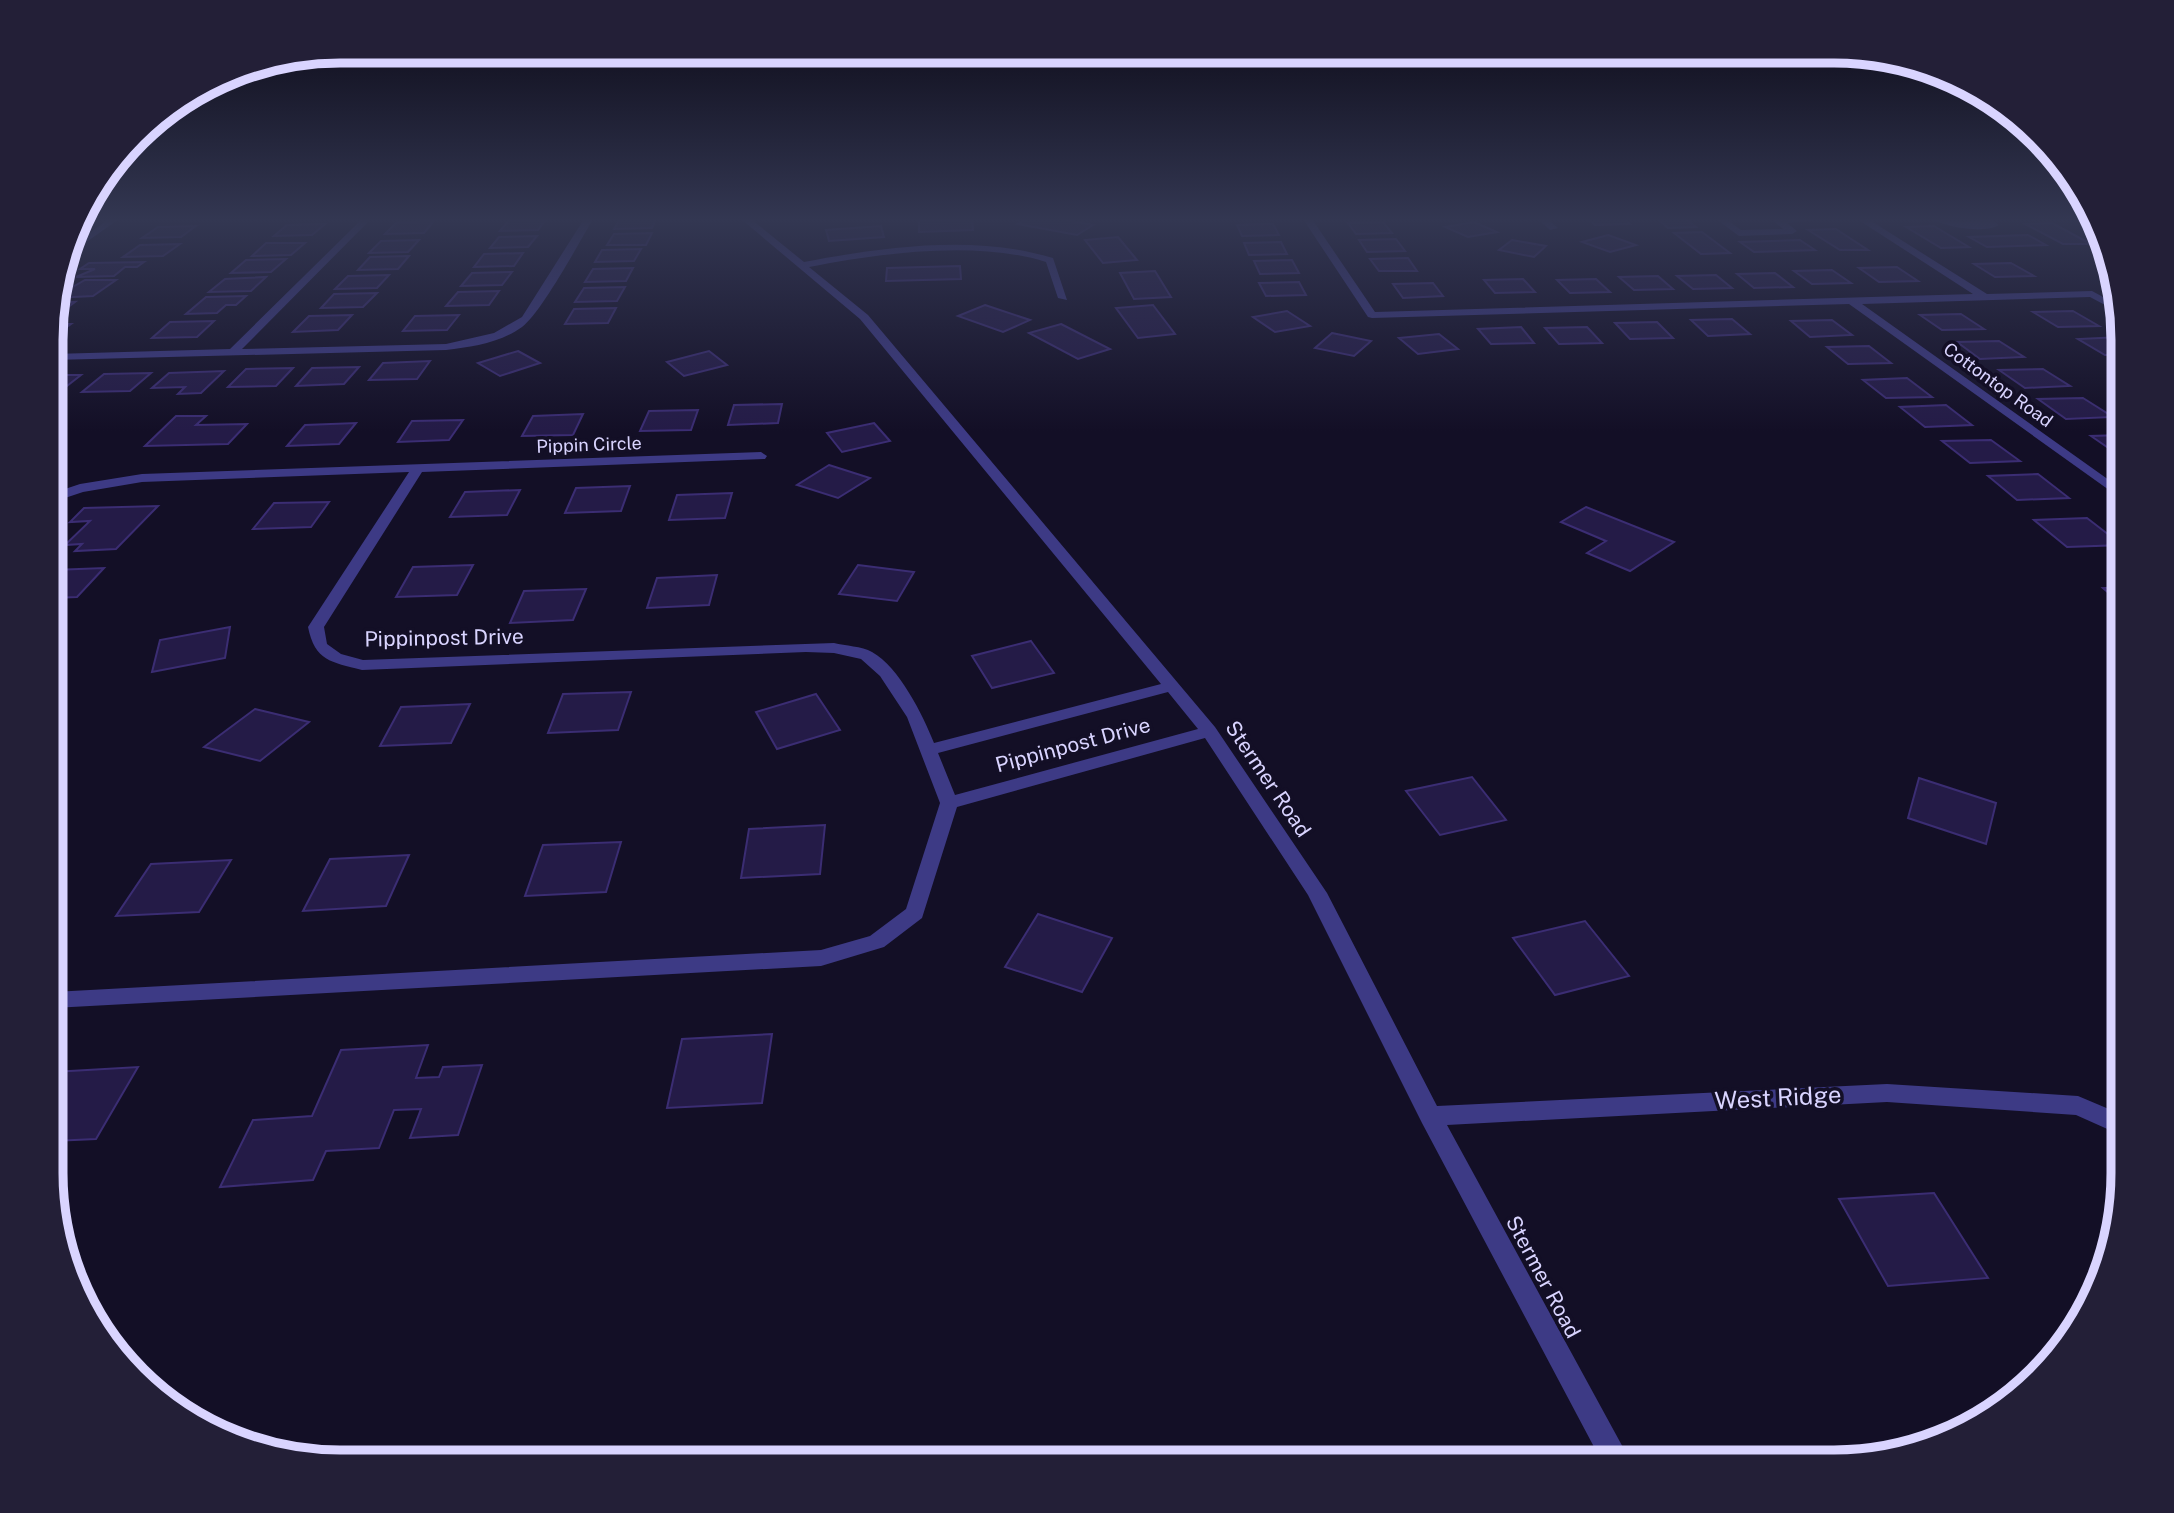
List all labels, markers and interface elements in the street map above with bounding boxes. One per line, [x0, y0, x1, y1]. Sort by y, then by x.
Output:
street label: Cottontop Road [1940, 338, 2057, 431]
street label: Pippin Circle [536, 432, 642, 457]
street label: Pippinpost Drive [364, 624, 524, 651]
street label: Pippinpost Drive [993, 712, 1153, 777]
street label: Stermer Road [1220, 716, 1316, 842]
street label: West Ridge [1714, 1080, 1842, 1114]
street label: Stermer Road [1501, 1211, 1586, 1342]

